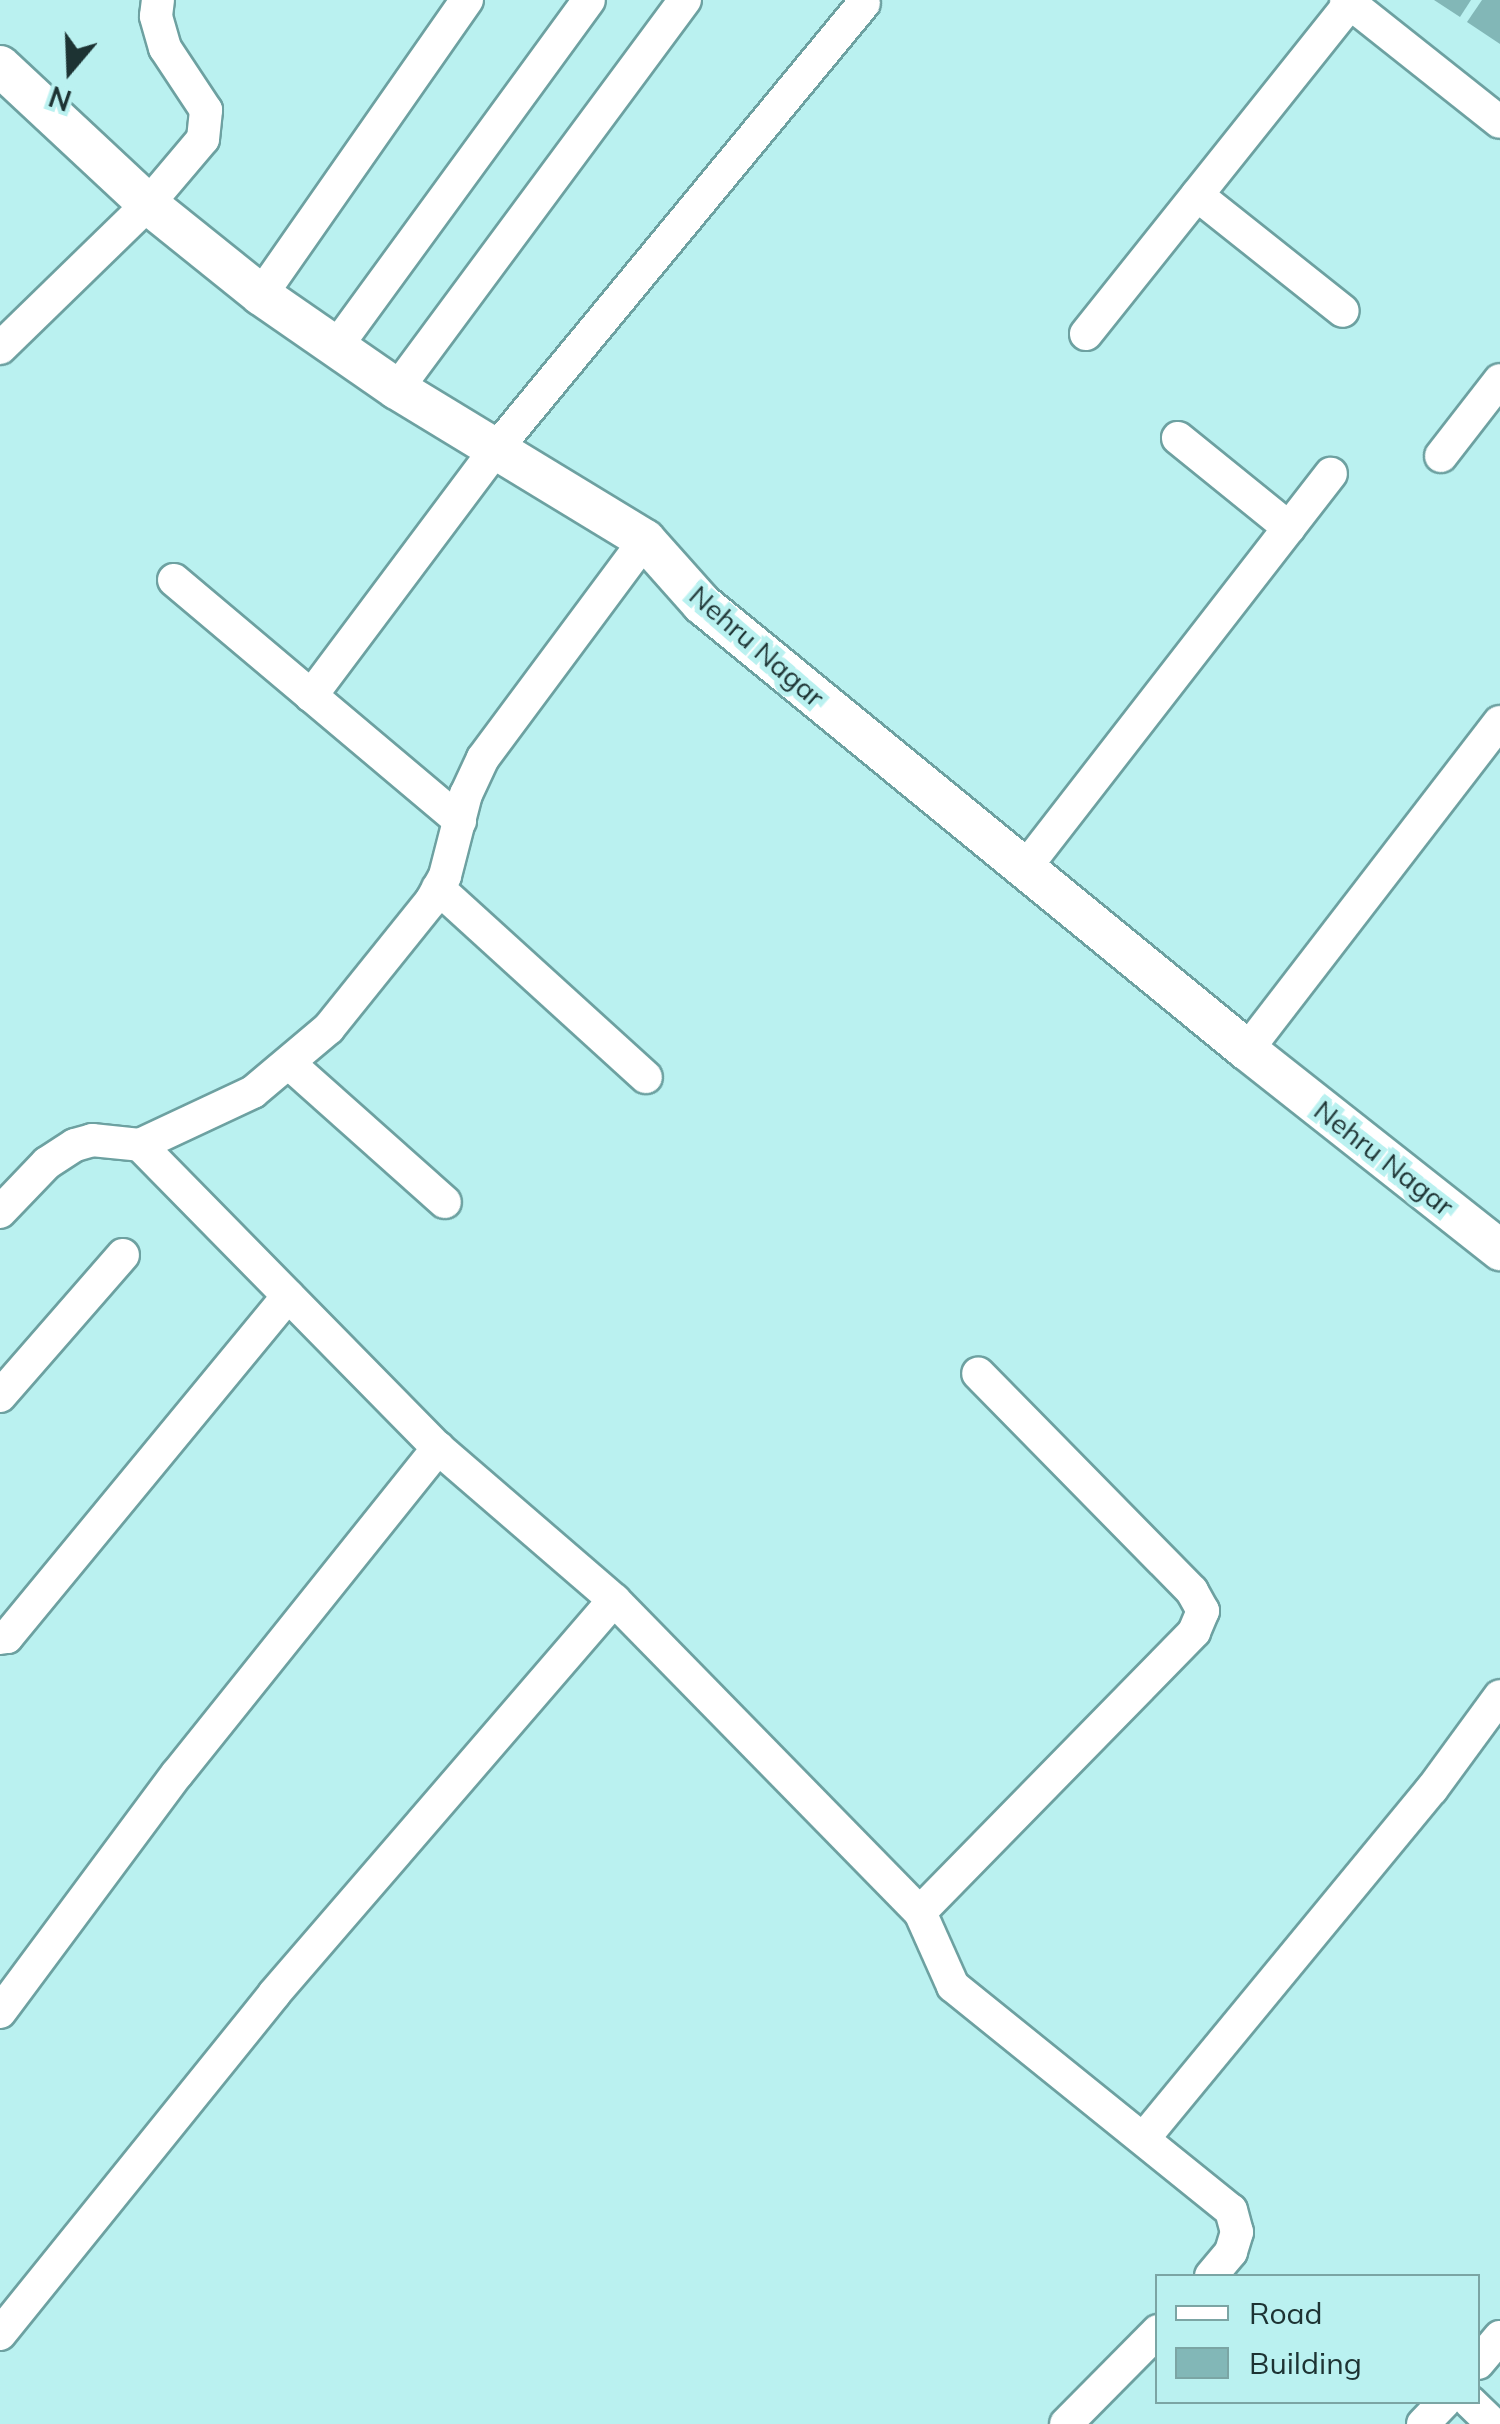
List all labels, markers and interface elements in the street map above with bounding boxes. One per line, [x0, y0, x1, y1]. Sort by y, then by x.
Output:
north arrow [20, 20, 120, 120]
text: N [44, 79, 76, 119]
street label: Nehru Nagar [683, 578, 831, 714]
street label: Nehru Nagar [1308, 1093, 1460, 1223]
legend [1155, 2274, 1480, 2404]
text: Road [1249, 2294, 1323, 2332]
text: Building [1249, 2344, 1362, 2382]

